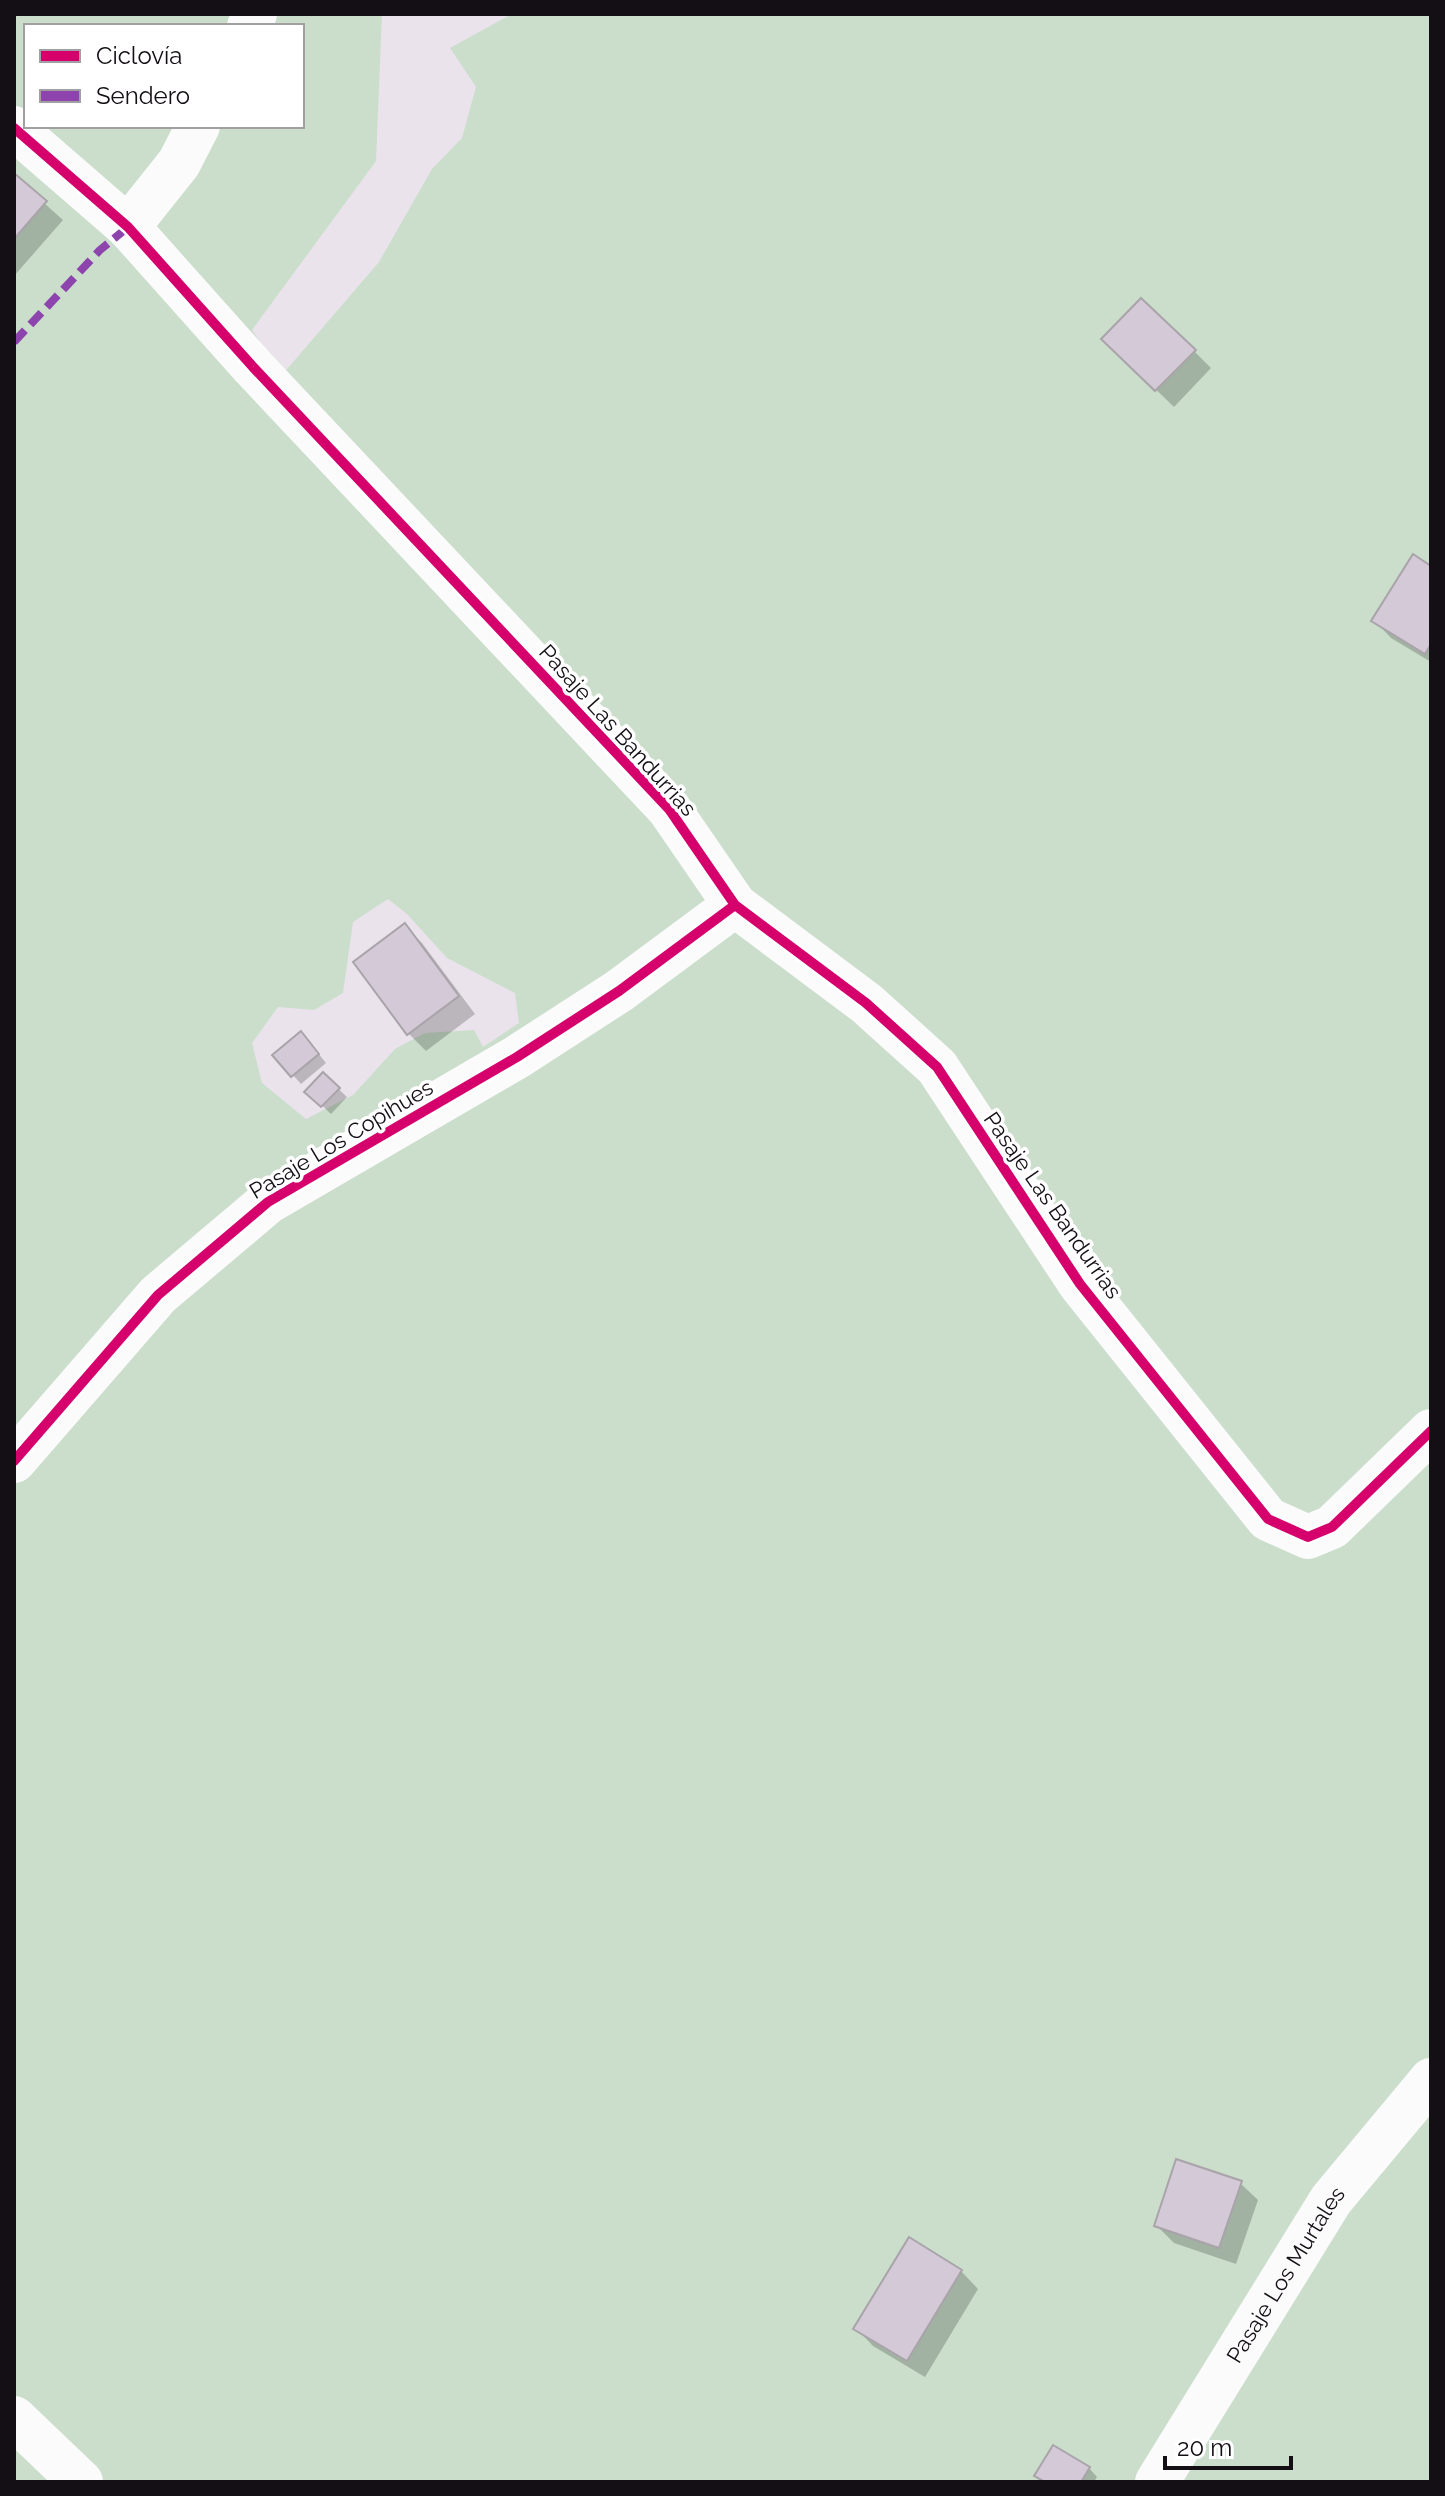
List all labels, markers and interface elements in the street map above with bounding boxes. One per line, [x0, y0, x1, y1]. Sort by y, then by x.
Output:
legend [24, 24, 304, 128]
text: Ciclovía [96, 41, 182, 70]
text: Sendero [96, 81, 190, 110]
street label: Pasaje Las Bandurrias [534, 639, 702, 821]
street label: Pasaje Los Copihues [244, 1074, 438, 1204]
street label: Pasaje Las Bandurrias [979, 1107, 1127, 1303]
street label: Pasaje Los Murtales [1221, 2181, 1350, 2367]
scale bar [1165, 2420, 1291, 2470]
text: 20 m [1177, 2433, 1232, 2462]

